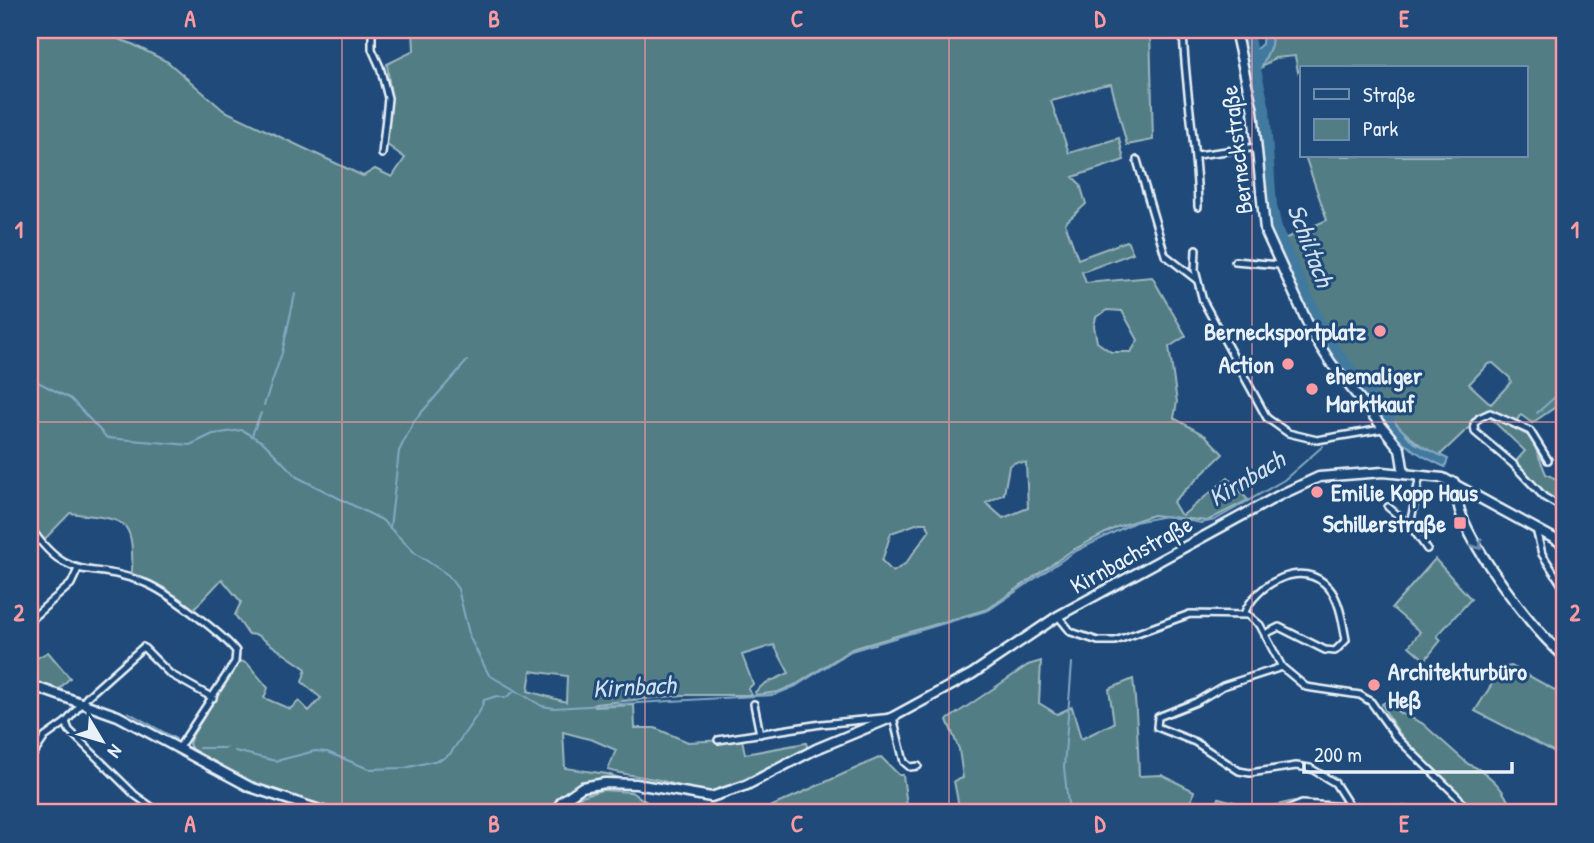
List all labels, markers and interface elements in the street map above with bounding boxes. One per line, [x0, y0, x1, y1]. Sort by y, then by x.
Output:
text: A [184, 3, 196, 34]
text: B [488, 3, 500, 34]
text: C [791, 3, 803, 34]
text: D [1095, 3, 1107, 34]
text: E [1399, 3, 1410, 34]
legend [1300, 66, 1528, 158]
text: Straße [1363, 80, 1416, 109]
street label: Berneckstraße [1212, 84, 1260, 216]
text: Park [1363, 114, 1398, 143]
water label: Schiltach [1279, 199, 1343, 293]
text: 1 [15, 214, 23, 245]
text: 1 [1571, 214, 1579, 245]
place label: Bernecksportplatz [1204, 315, 1367, 348]
marker: Bernecksportplatz [1372, 323, 1388, 339]
place label: Action [1219, 348, 1274, 380]
marker: Action [1280, 356, 1296, 372]
place label: ehemaliger Marktkauf [1326, 359, 1423, 419]
marker: ehemaliger Marktkauf [1304, 381, 1320, 397]
water label: Kirnbach [1201, 441, 1292, 514]
place label: Emilie Kopp Haus [1331, 476, 1478, 509]
marker: Emilie Kopp Haus [1309, 484, 1325, 500]
street label: Kirnbachstraße [1064, 507, 1198, 601]
place label: Schillerstraße [1323, 507, 1446, 540]
marker: Schillerstraße [1452, 515, 1468, 531]
one-way arrow [1470, 537, 1483, 550]
text: 2 [14, 597, 25, 628]
text: 2 [1570, 597, 1581, 628]
place label: Architekturbüro Heß [1388, 655, 1527, 716]
water label: Kirnbach [592, 666, 678, 706]
marker: Architekturbüro Heß [1366, 677, 1382, 693]
north arrow [66, 706, 136, 776]
scale bar [1304, 731, 1512, 775]
text: N [102, 739, 129, 763]
text: 200 m [1314, 740, 1362, 769]
text: A [184, 808, 196, 839]
text: B [488, 808, 500, 839]
text: C [791, 808, 803, 839]
text: D [1095, 808, 1107, 839]
text: E [1399, 808, 1410, 839]

